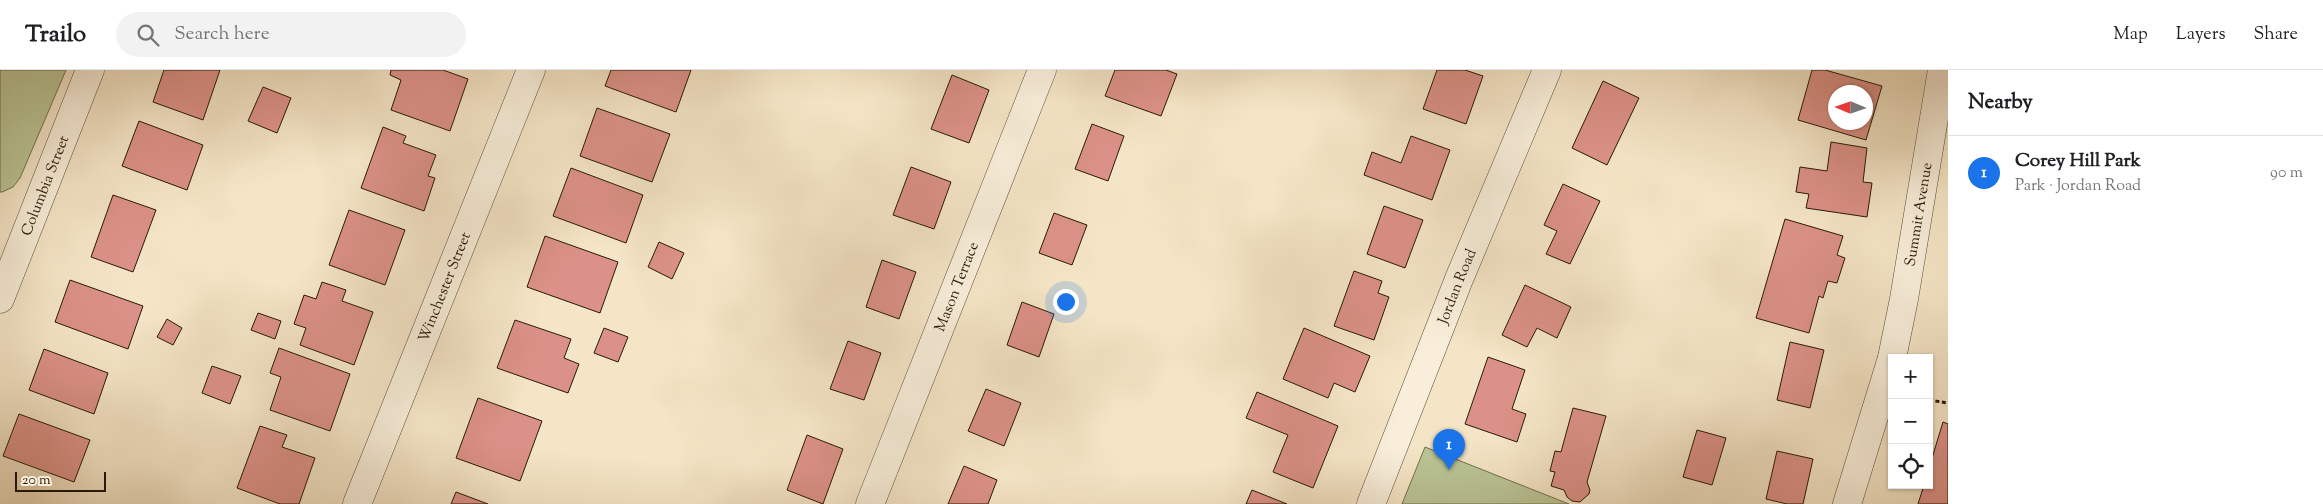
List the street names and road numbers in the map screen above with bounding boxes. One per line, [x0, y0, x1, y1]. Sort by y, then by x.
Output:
street label: Columbia Street [17, 133, 75, 239]
street label: Summit Avenue [1901, 161, 1938, 268]
street label: Winchester Street [414, 229, 477, 345]
street label: Mason Terrace [930, 239, 985, 335]
street label: Jordan Road [1433, 245, 1483, 328]

